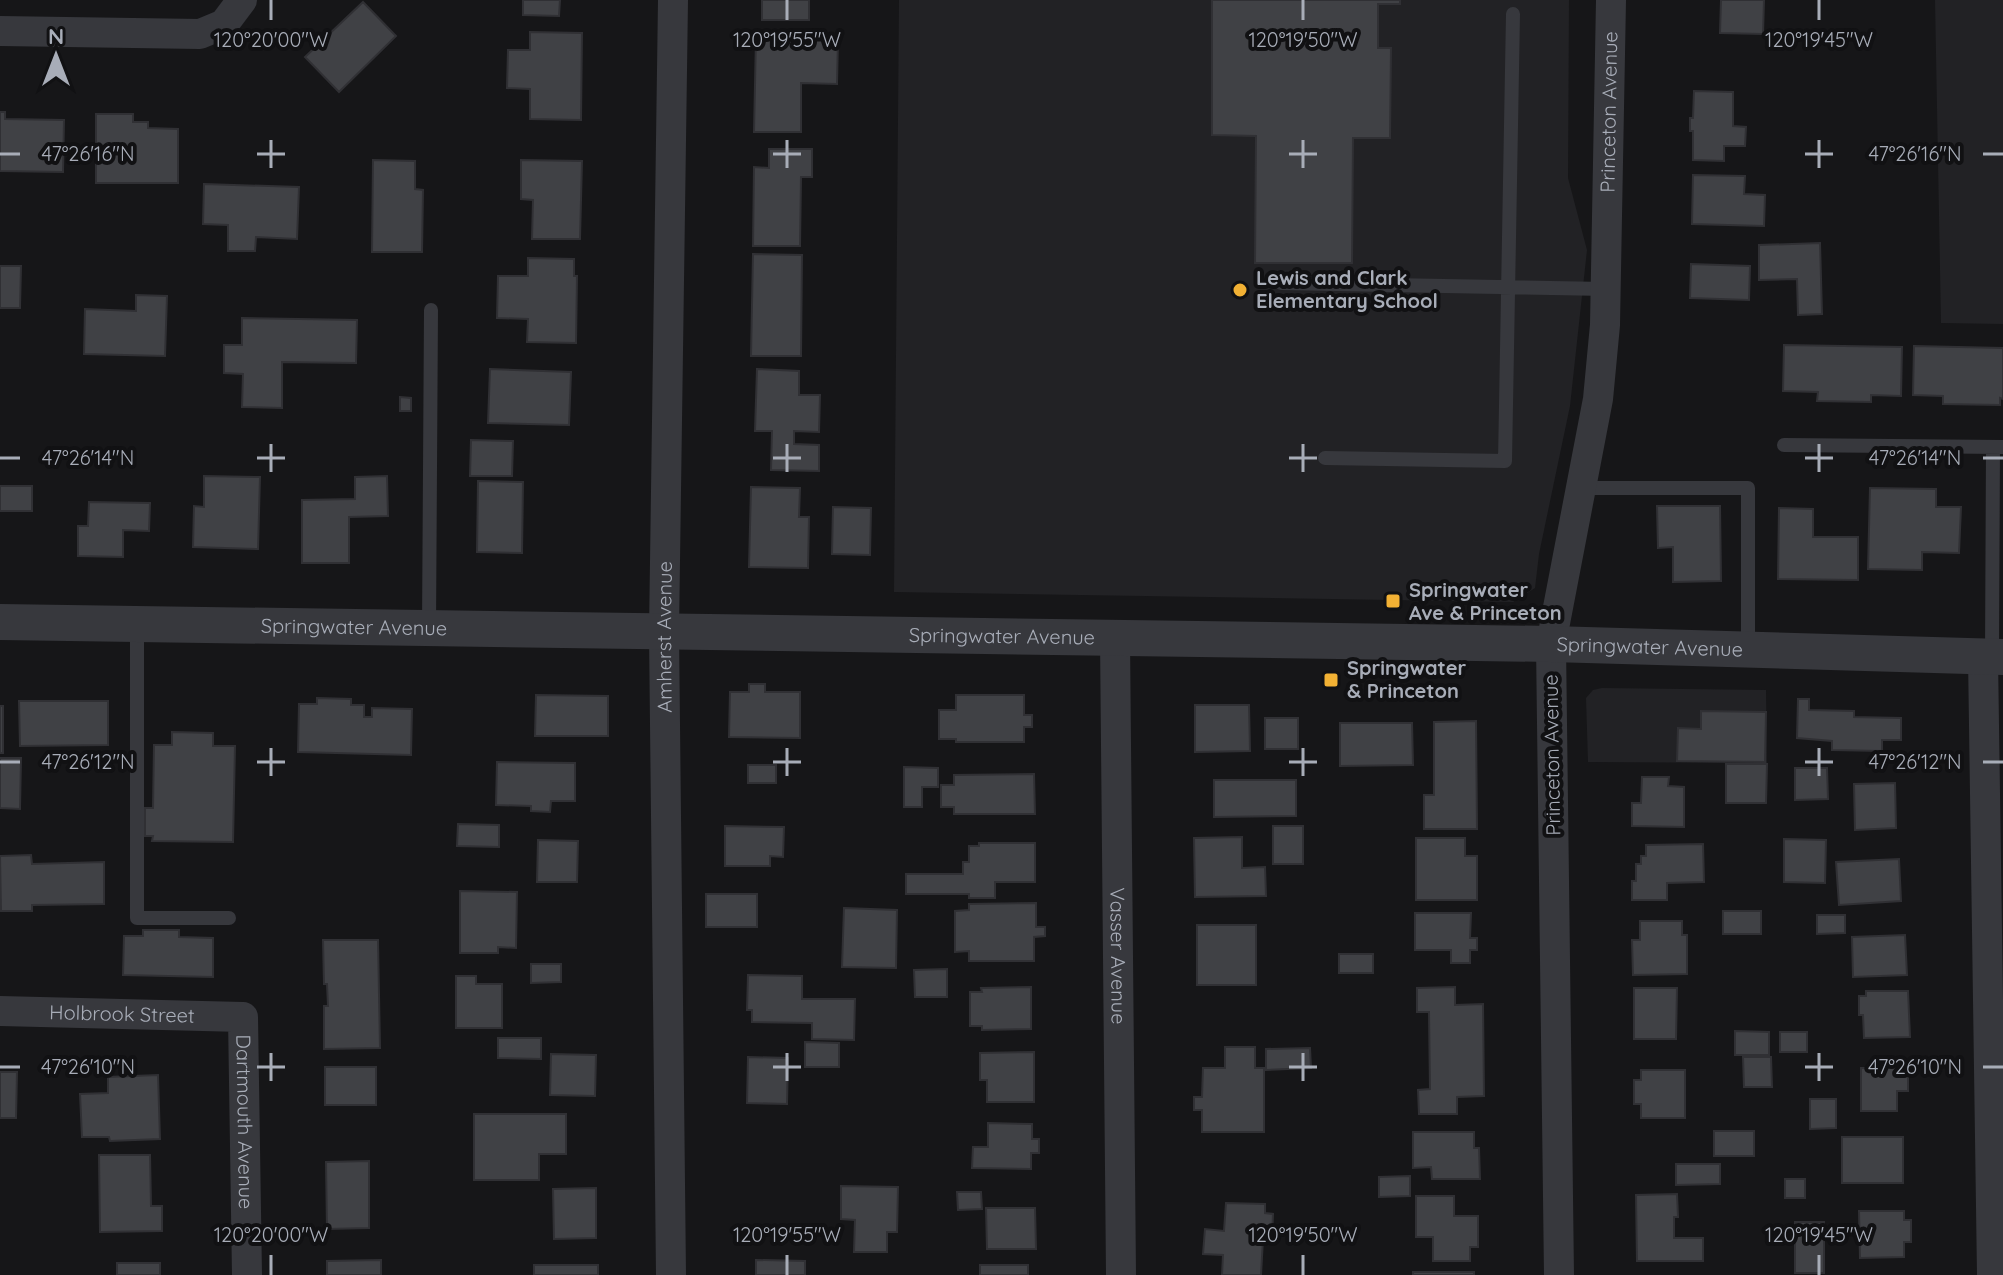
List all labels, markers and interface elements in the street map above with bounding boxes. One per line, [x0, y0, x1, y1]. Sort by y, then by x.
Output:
north arrow [16, 16, 96, 96]
text: N [48, 22, 64, 50]
text: 120°20'00"W [214, 27, 328, 52]
text: 120°19'55"W [733, 27, 841, 52]
text: 120°19'50"W [1248, 27, 1358, 52]
text: 120°19'45"W [1765, 27, 1873, 52]
street label: Princeton Avenue [1594, 31, 1622, 193]
text: 47°26'16"N [42, 141, 134, 166]
text: 47°26'16"N [1869, 141, 1961, 166]
place label: Lewis and Clark Elementary School [1256, 265, 1438, 313]
marker: Lewis and Clark Elementary School [1231, 281, 1249, 299]
text: 47°26'14"N [42, 445, 134, 470]
text: 47°26'14"N [1869, 445, 1961, 470]
street label: Amherst Avenue [651, 561, 677, 713]
place label: Springwater Ave & Princeton [1409, 577, 1562, 625]
marker: Springwater Ave & Princeton [1384, 592, 1402, 610]
street label: Springwater Avenue [261, 613, 447, 640]
street label: Springwater Avenue [909, 622, 1095, 650]
street label: Springwater Avenue [1556, 631, 1743, 662]
place label: Springwater & Princeton [1347, 655, 1466, 703]
marker: Springwater & Princeton [1322, 671, 1340, 689]
street label: Princeton Avenue [1538, 674, 1565, 836]
text: 47°26'12"N [41, 749, 135, 774]
text: 47°26'12"N [1868, 749, 1962, 774]
street label: Vasser Avenue [1105, 887, 1132, 1025]
street label: Holbrook Street [49, 999, 195, 1028]
street label: Dartmouth Avenue [231, 1034, 259, 1209]
text: 47°26'10"N [41, 1054, 135, 1079]
text: 47°26'10"N [1868, 1054, 1962, 1079]
text: 120°20'00"W [214, 1222, 328, 1247]
text: 120°19'55"W [733, 1222, 841, 1247]
text: 120°19'50"W [1248, 1222, 1358, 1247]
text: 120°19'45"W [1765, 1222, 1873, 1247]

